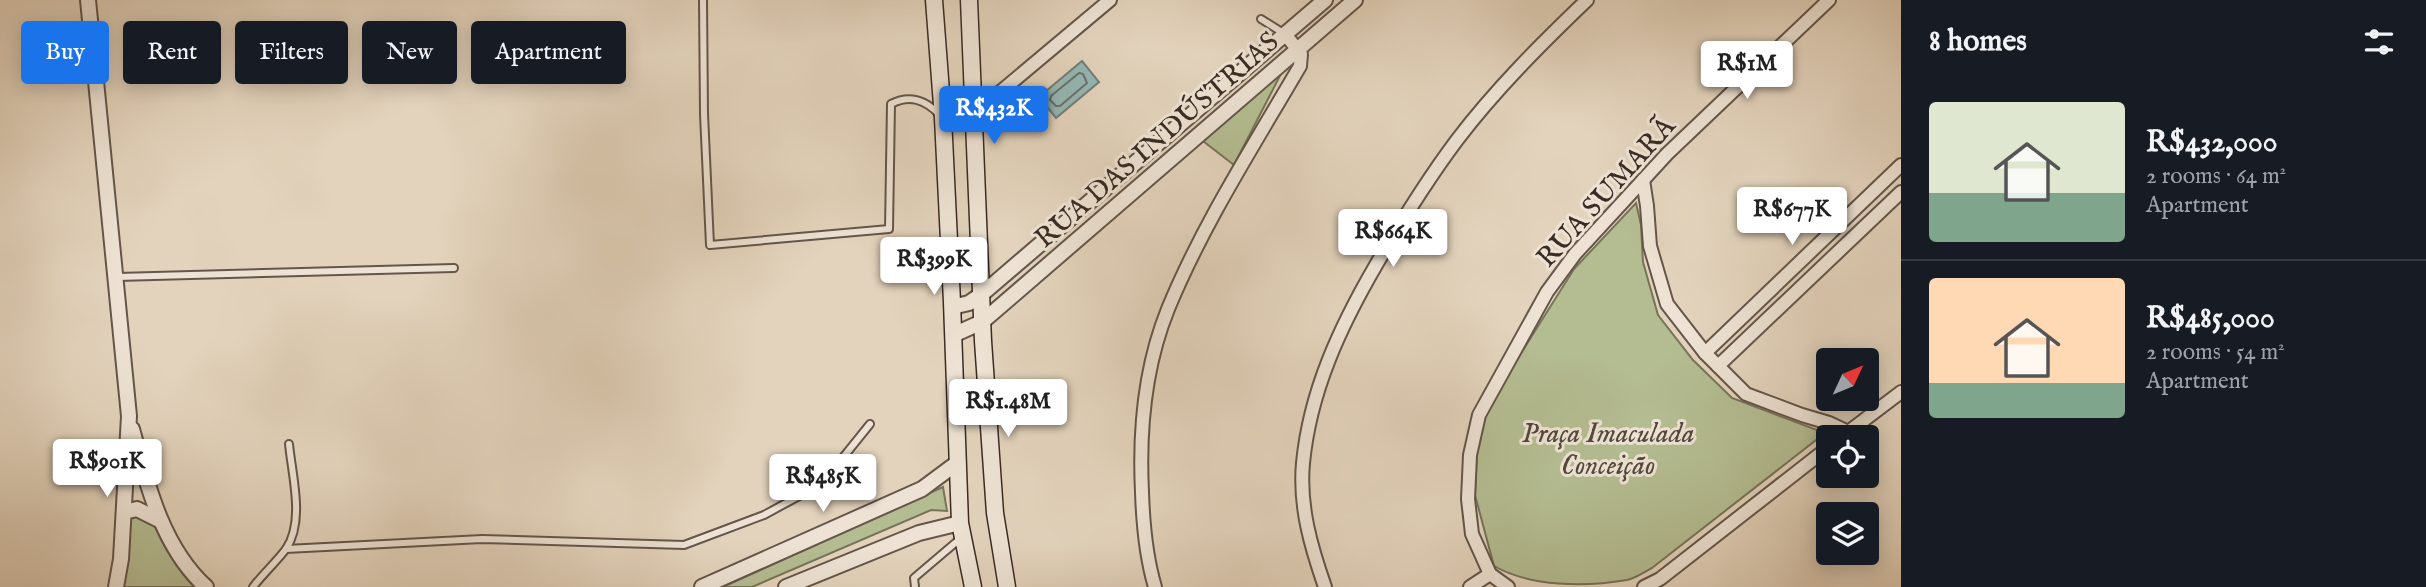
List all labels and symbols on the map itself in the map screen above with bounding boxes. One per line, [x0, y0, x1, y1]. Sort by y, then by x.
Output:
street label: RUA DAS INDÚSTRIAS [1028, 25, 1287, 257]
pin: R$1M [1706, 42, 1788, 101]
pin: R$432K [937, 86, 1051, 146]
street label: RUA SUMARÃ [1529, 108, 1685, 275]
pin: R$677K [1735, 188, 1849, 247]
pin: R$664K [1336, 210, 1450, 269]
pin: R$399K [877, 238, 991, 297]
north arrow [1816, 348, 1880, 411]
pin: R$1.48M [943, 380, 1073, 439]
park label: Praça Imaculada Conceição [1522, 417, 1694, 484]
pin: R$901K [50, 440, 164, 499]
pin: R$485K [766, 454, 880, 514]

